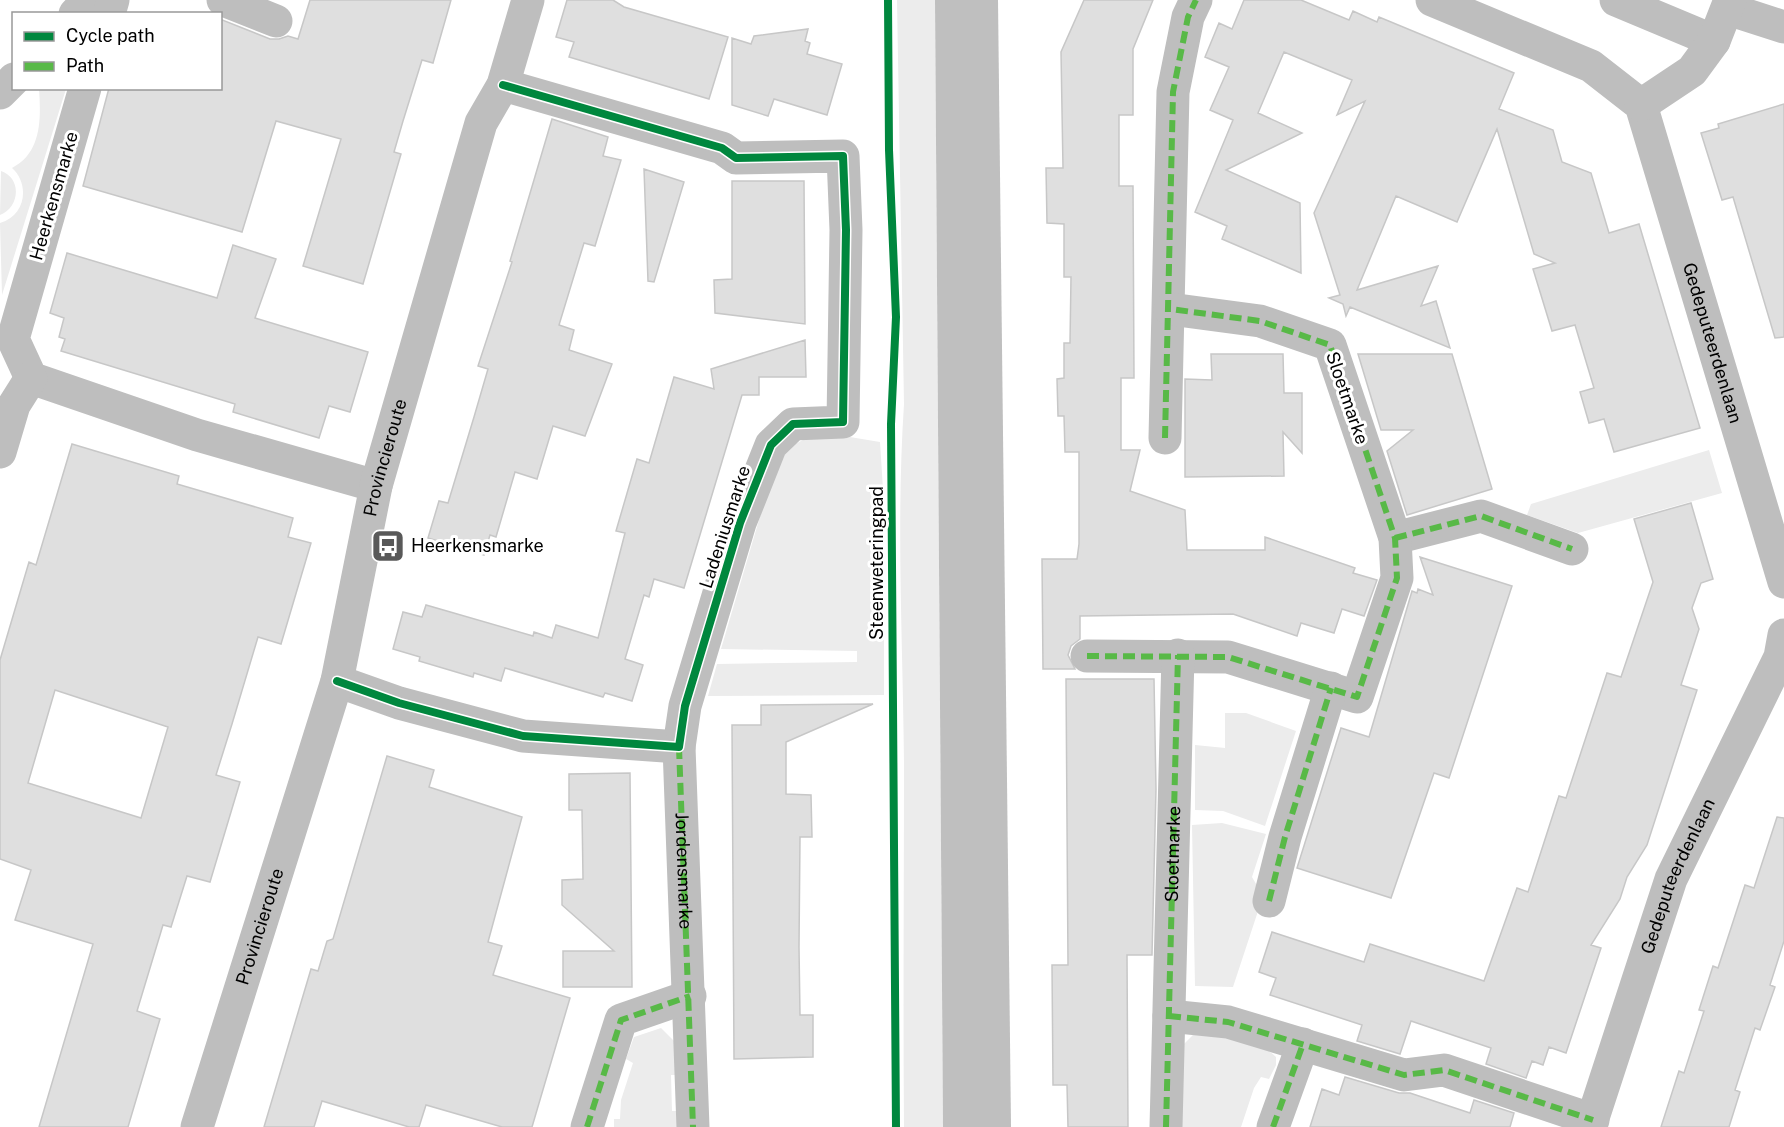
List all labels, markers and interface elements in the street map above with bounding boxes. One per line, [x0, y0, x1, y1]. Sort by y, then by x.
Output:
legend [12, 12, 222, 90]
text: Cycle path [66, 25, 155, 46]
text: Path [66, 55, 104, 76]
street label: Heerkensmarke [25, 129, 82, 263]
street label: Gedeputeerdenlaan [1679, 260, 1747, 426]
street label: Sloetmarke [1322, 349, 1373, 447]
street label: Provincieroute [359, 396, 411, 518]
street label: Ladeniusmarke [695, 463, 754, 591]
street label: Steenweteringpad [866, 486, 887, 640]
bus stop icon: Heerkensmarke [370, 528, 406, 564]
place label: Heerkensmarke [411, 535, 544, 556]
street label: Gedeputeerdenlaan [1636, 795, 1719, 956]
street label: Sloetmarke [1161, 806, 1184, 903]
street label: Jordensmarke [671, 812, 697, 930]
street label: Provincieroute [231, 865, 288, 987]

